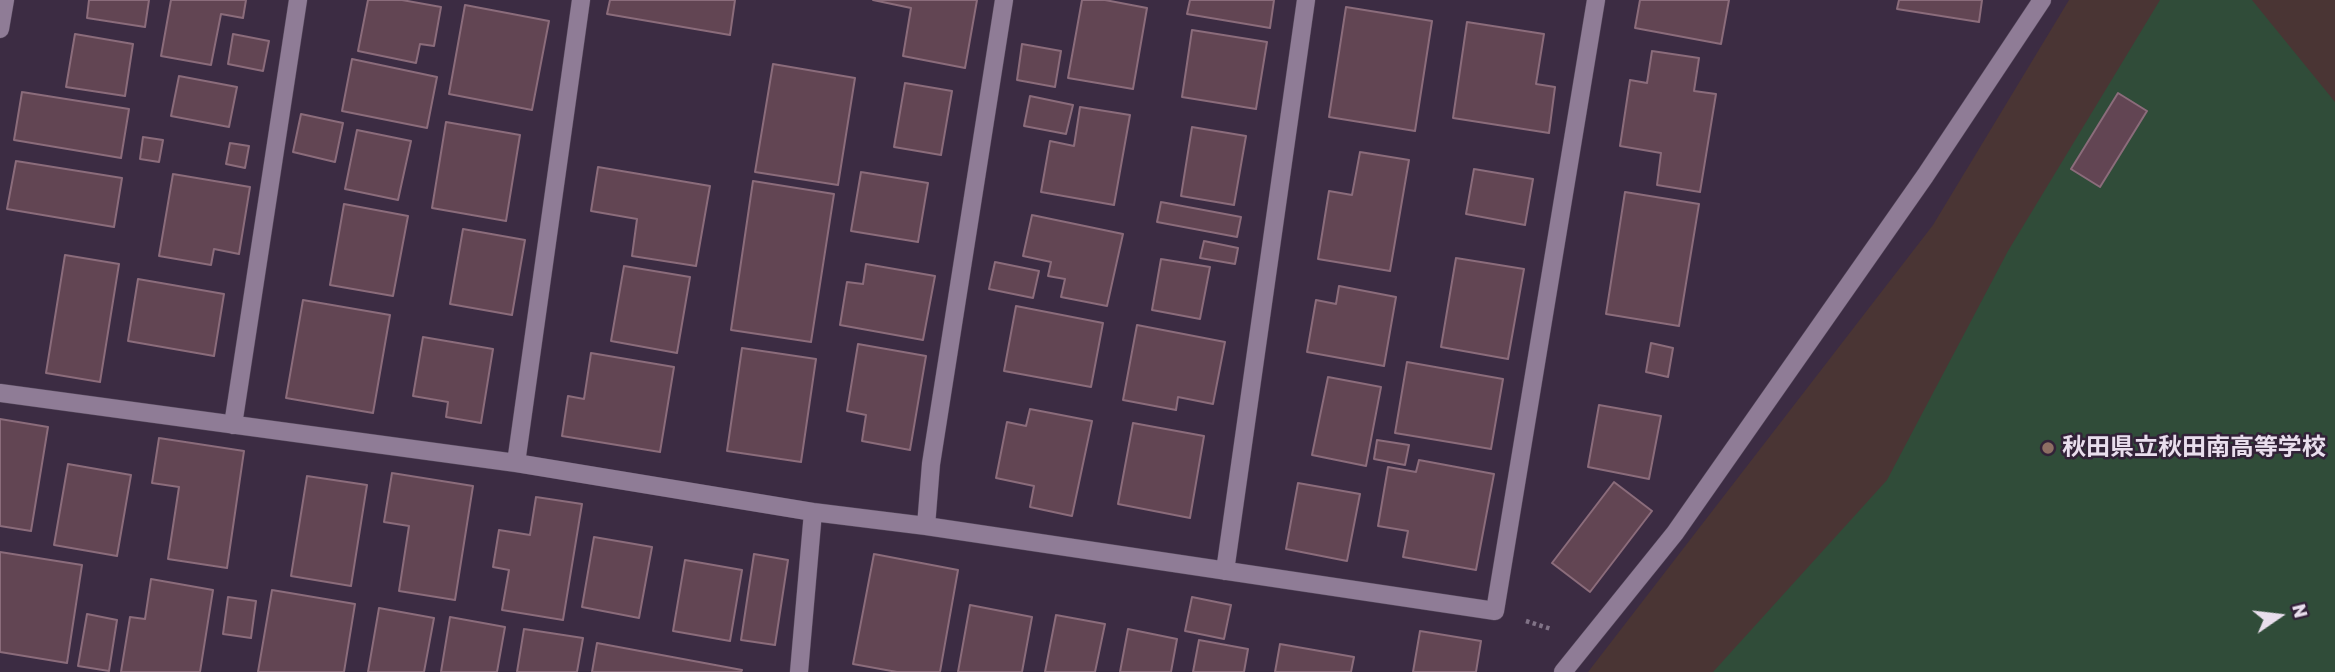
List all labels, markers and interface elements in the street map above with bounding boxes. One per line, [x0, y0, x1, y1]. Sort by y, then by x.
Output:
place label: 秋田県立秋田南高等学校 [2062, 434, 2326, 462]
marker: 秋田県立秋田南高等学校 [2040, 440, 2056, 456]
north arrow [2244, 581, 2314, 651]
text: N [2287, 601, 2313, 620]

